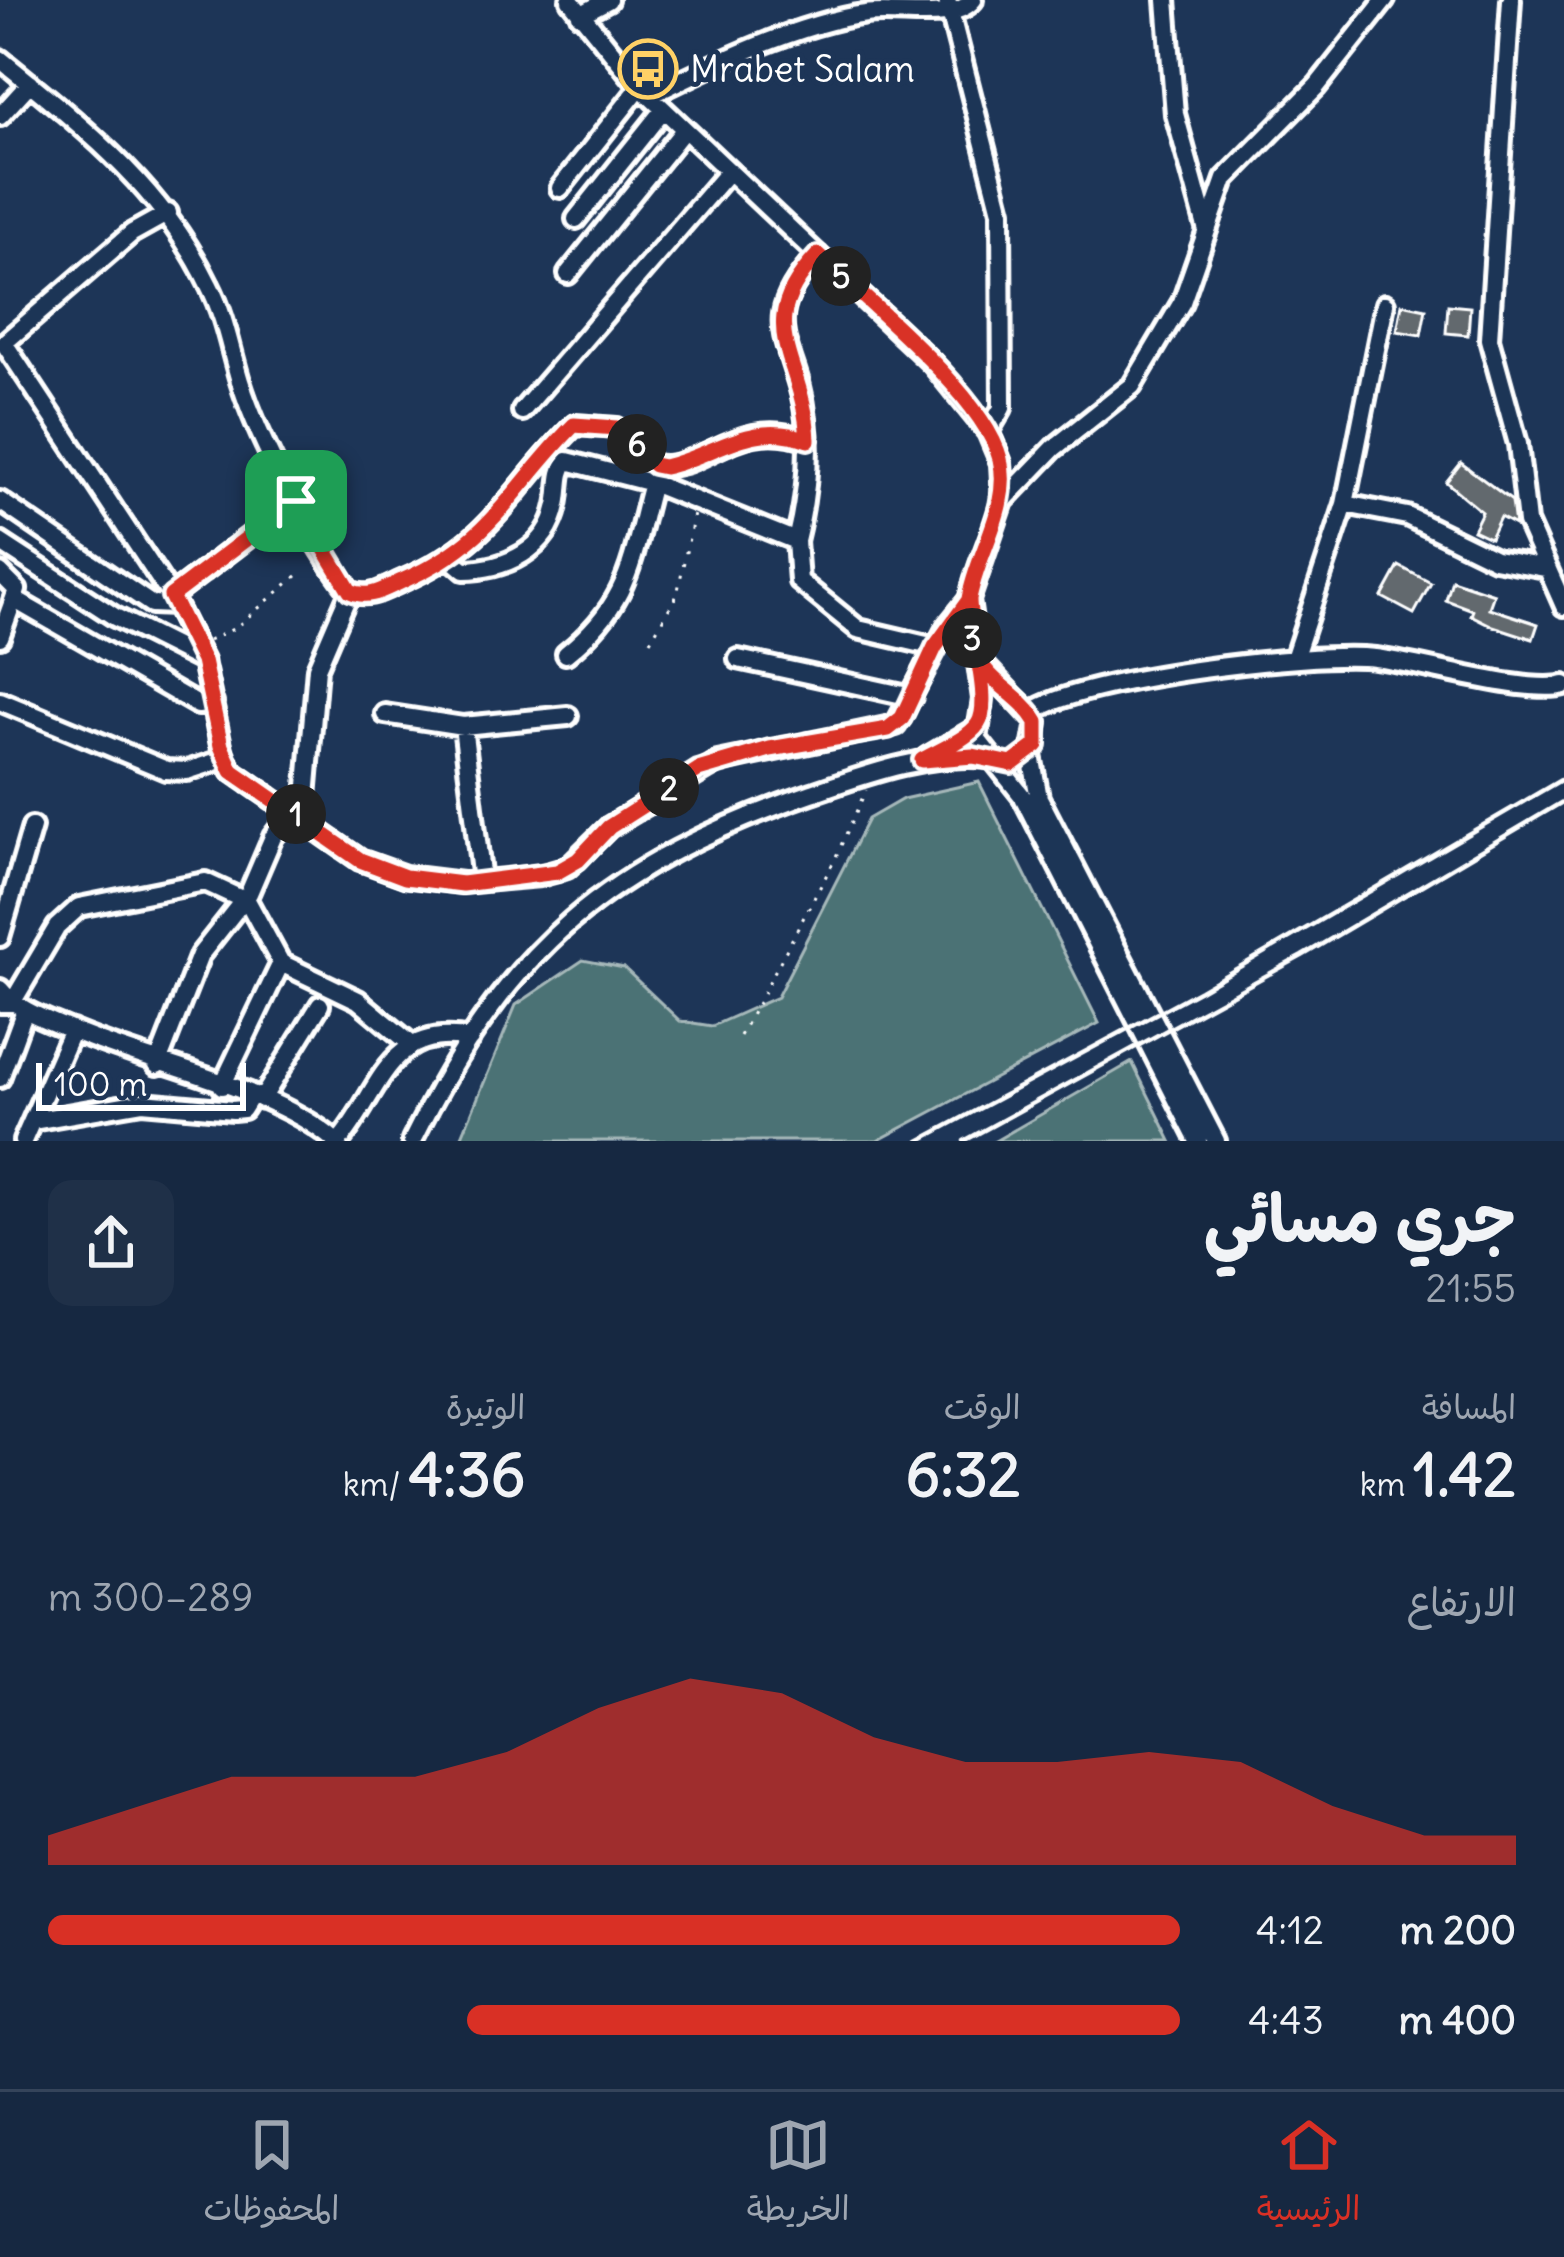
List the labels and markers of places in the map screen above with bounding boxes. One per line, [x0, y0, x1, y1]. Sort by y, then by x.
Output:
bus stop icon: Mrabet Salam [617, 38, 679, 100]
place label: Mrabet Salam [690, 47, 915, 92]
pin: 5 [811, 246, 871, 306]
pin: 6 [607, 414, 667, 474]
pin [245, 450, 347, 552]
pin: 3 [942, 608, 1002, 668]
pin: 2 [639, 758, 699, 818]
pin: 1 [266, 784, 326, 844]

